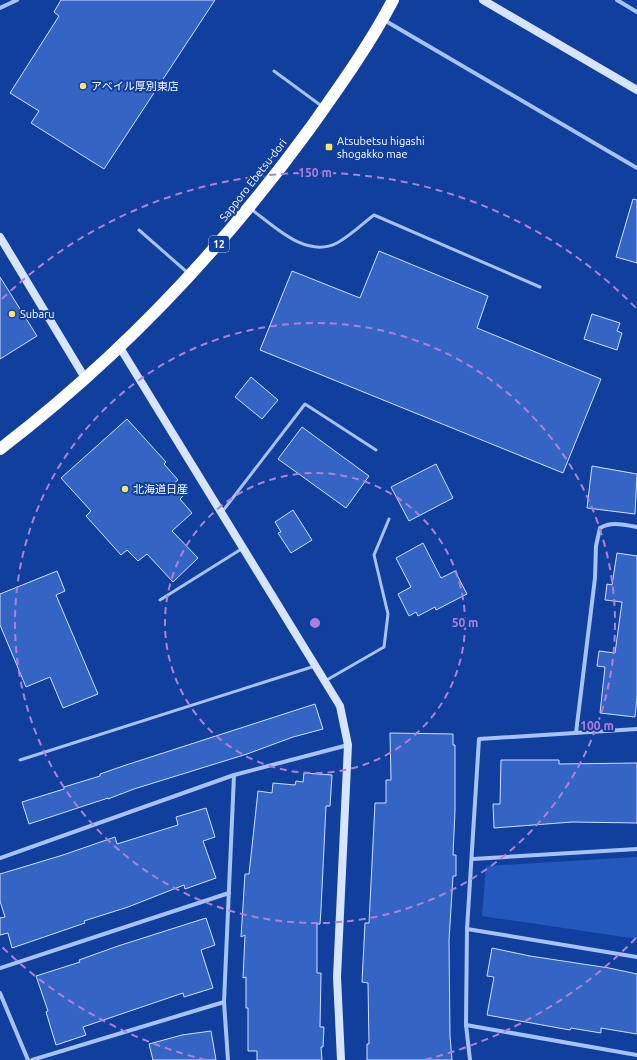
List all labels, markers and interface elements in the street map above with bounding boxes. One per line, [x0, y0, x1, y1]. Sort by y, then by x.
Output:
place label: アベイル厚別東店 [91, 80, 179, 92]
marker: アベイル厚別東店 [78, 81, 88, 91]
place label: Atsubetsu higashi shogakko mae [337, 135, 425, 160]
street label: Sapporo Ebetsu-dori [217, 137, 289, 223]
marker: Atsubetsu higashi shogakko mae [324, 142, 334, 152]
text: 150 m [298, 166, 332, 179]
road number: 12 [209, 236, 229, 252]
place label: Subaru [20, 308, 55, 320]
marker: Subaru [7, 309, 17, 319]
place label: 北海道日産 [133, 483, 188, 495]
marker: 北海道日産 [120, 484, 130, 494]
centre of rings [308, 616, 322, 630]
text: 50 m [452, 616, 478, 629]
text: 100 m [580, 719, 614, 732]

